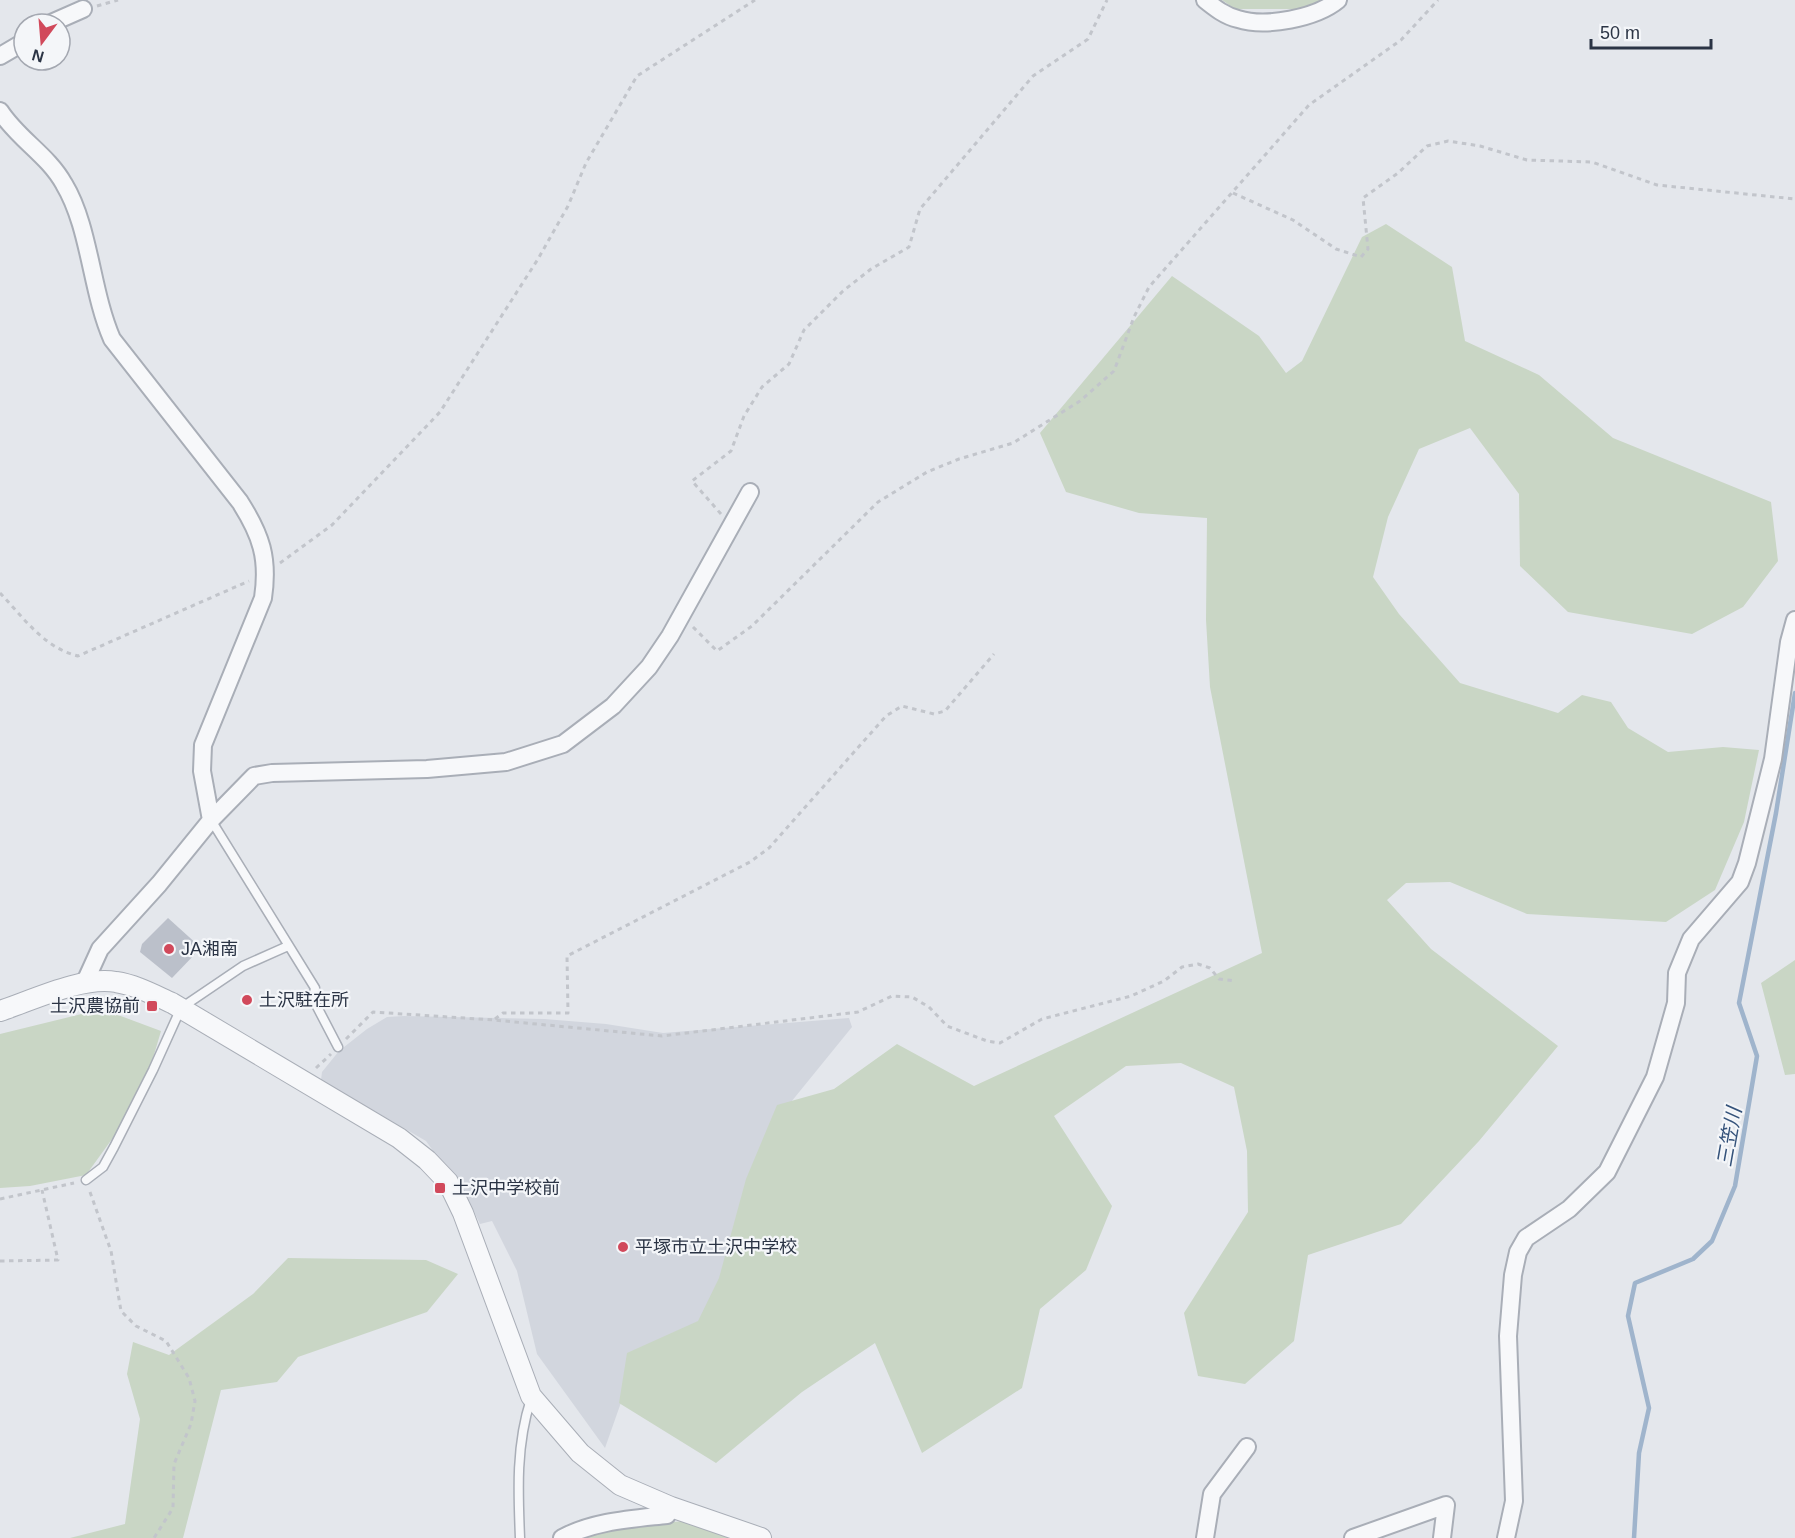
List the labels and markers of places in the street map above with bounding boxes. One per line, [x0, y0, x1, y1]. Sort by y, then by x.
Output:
place label: JA湘南 [181, 939, 238, 959]
marker: JA湘南 [162, 942, 176, 956]
place label: 土沢駐在所 [259, 990, 349, 1010]
marker: 土沢駐在所 [240, 993, 254, 1007]
place label: 土沢農協前 [50, 996, 140, 1016]
marker: 土沢農協前 [145, 999, 159, 1013]
place label: 土沢中学校前 [452, 1178, 560, 1198]
marker: 土沢中学校前 [433, 1181, 447, 1195]
place label: 平塚市立土沢中学校 [635, 1237, 797, 1257]
marker: 平塚市立土沢中学校 [616, 1240, 630, 1254]

